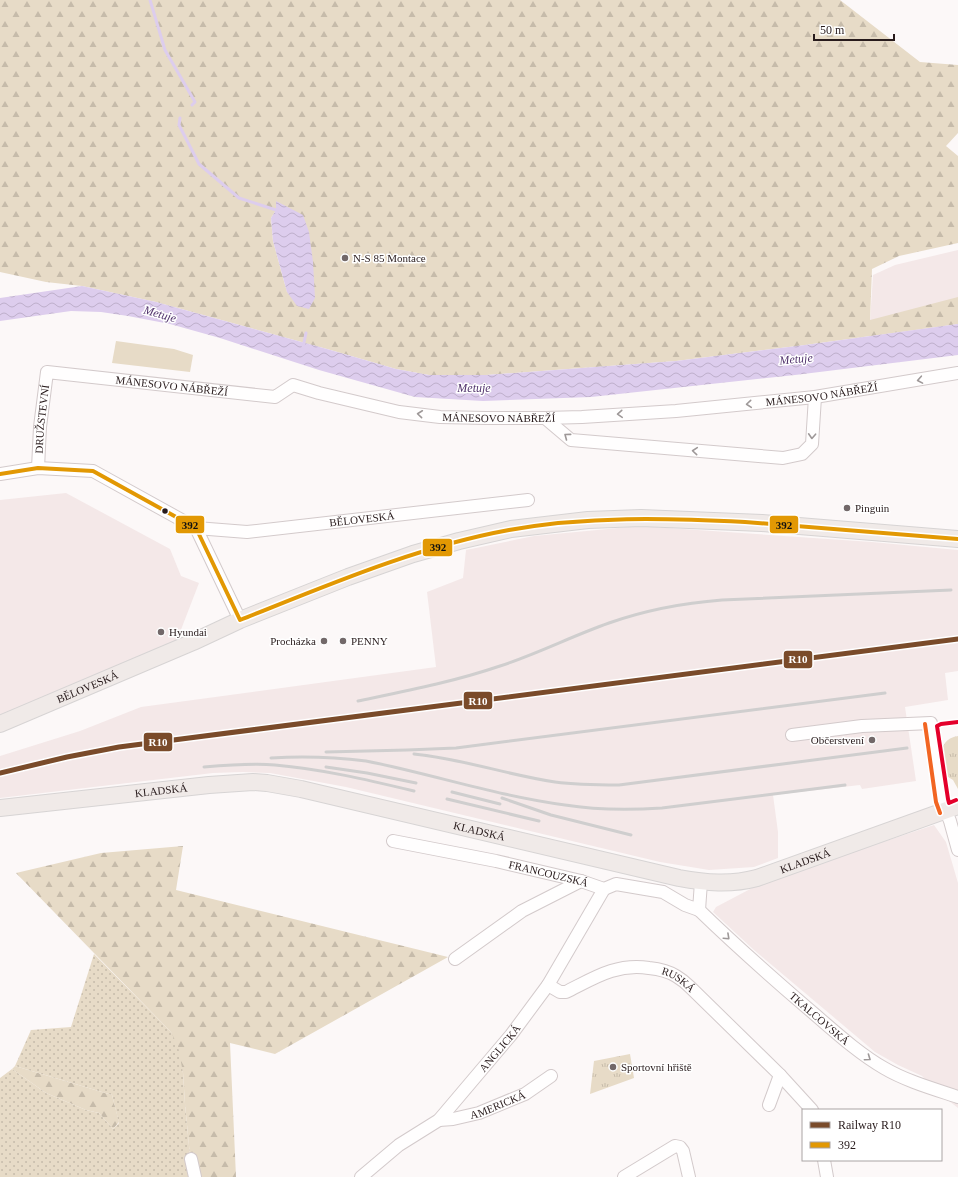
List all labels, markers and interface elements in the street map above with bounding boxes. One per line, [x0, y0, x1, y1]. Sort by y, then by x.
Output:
scale bar [814, 16, 894, 42]
text: 50 m [820, 23, 845, 37]
place label: N-S 85 Montace [353, 252, 426, 264]
marker: N-S 85 Montace [340, 253, 350, 263]
water label: Metuje [141, 302, 179, 326]
water label: Metuje [778, 351, 814, 368]
street label: MÁNESOVO NÁBŘEŽÍ [115, 374, 229, 398]
one-way arrow [916, 376, 923, 384]
water label: Metuje [456, 381, 491, 395]
street label: MÁNESOVO NÁBŘEŽÍ [765, 381, 879, 408]
street label: DRUŽSTEVNÍ [33, 384, 51, 454]
one-way arrow [746, 399, 752, 408]
one-way arrow [417, 410, 423, 419]
one-way arrow [617, 410, 623, 419]
street label: MÁNESOVO NÁBŘEŽÍ [442, 411, 556, 424]
one-way arrow [808, 433, 817, 439]
one-way arrow [564, 434, 571, 441]
one-way arrow [692, 446, 698, 455]
place label: Pinguin [855, 502, 890, 514]
marker: Pinguin [842, 503, 852, 513]
unlabelled marker [160, 506, 170, 516]
street label: BĚLOVESKÁ [329, 509, 395, 529]
line badge: 392 [175, 515, 205, 534]
line badge: 392 [769, 515, 799, 534]
text: 392 [182, 519, 199, 531]
text: 392 [776, 519, 793, 531]
line badge: 392 [422, 538, 453, 557]
text: 392 [430, 541, 447, 553]
place label: Hyundai [169, 626, 207, 638]
marker: Hyundai [156, 627, 166, 637]
place label: Procházka [270, 635, 316, 647]
place label: PENNY [351, 635, 388, 647]
marker: Procházka [319, 636, 329, 646]
marker: PENNY [338, 636, 348, 646]
line badge: R10 [783, 650, 813, 669]
text: R10 [789, 653, 808, 665]
street label: BĚLOVESKÁ [55, 669, 120, 705]
line badge: R10 [463, 691, 493, 710]
text: R10 [469, 695, 488, 707]
line badge: R10 [143, 732, 173, 752]
place label: Občerstvení [811, 734, 864, 746]
marker: Občerstvení [867, 735, 877, 745]
text: R10 [149, 736, 168, 748]
street label: KLADSKÁ [134, 781, 188, 799]
street label: KLADSKÁ [452, 819, 506, 843]
street label: KLADSKÁ [778, 846, 832, 875]
street label: FRANCOUZSKÁ [508, 858, 590, 889]
one-way arrow [722, 932, 730, 940]
street label: RUSKÁ [660, 964, 697, 994]
street label: TKALCOVSKÁ [787, 989, 852, 1047]
street label: ANGLICKÁ [477, 1022, 523, 1074]
one-way arrow [864, 1053, 871, 1060]
place label: Sportovní hřiště [621, 1061, 692, 1073]
marker: Sportovní hřiště [608, 1062, 618, 1072]
street label: AMERICKÁ [469, 1088, 527, 1121]
legend [802, 1109, 942, 1161]
text: Railway R10 [838, 1118, 901, 1132]
text: 392 [838, 1138, 856, 1152]

